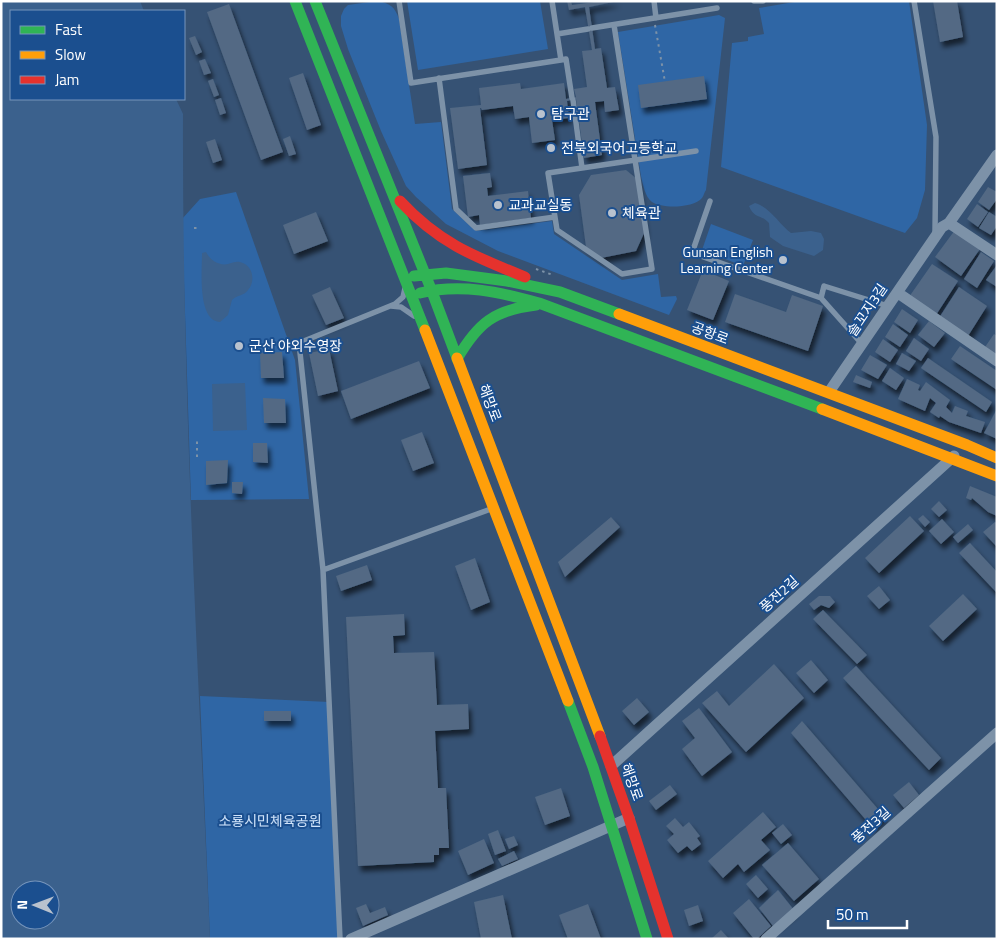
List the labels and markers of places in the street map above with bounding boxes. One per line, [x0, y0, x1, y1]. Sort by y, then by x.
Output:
place label: 탐구관 [551, 103, 590, 124]
marker: 탐구관 [535, 108, 547, 120]
place label: 전북외국어고등학교 [561, 137, 677, 158]
marker: 전북외국어고등학교 [545, 142, 557, 154]
place label: 교과교실동 [508, 194, 573, 215]
marker: 교과교실동 [492, 199, 504, 211]
place label: 체육관 [622, 202, 661, 223]
marker: 체육관 [606, 207, 618, 219]
place label: Gunsan English Learning Center [680, 241, 773, 278]
marker: Gunsan English Learning Center [777, 254, 789, 266]
place label: 군산 야외수영장 [249, 335, 342, 356]
marker: 군산 야외수영장 [233, 340, 245, 352]

